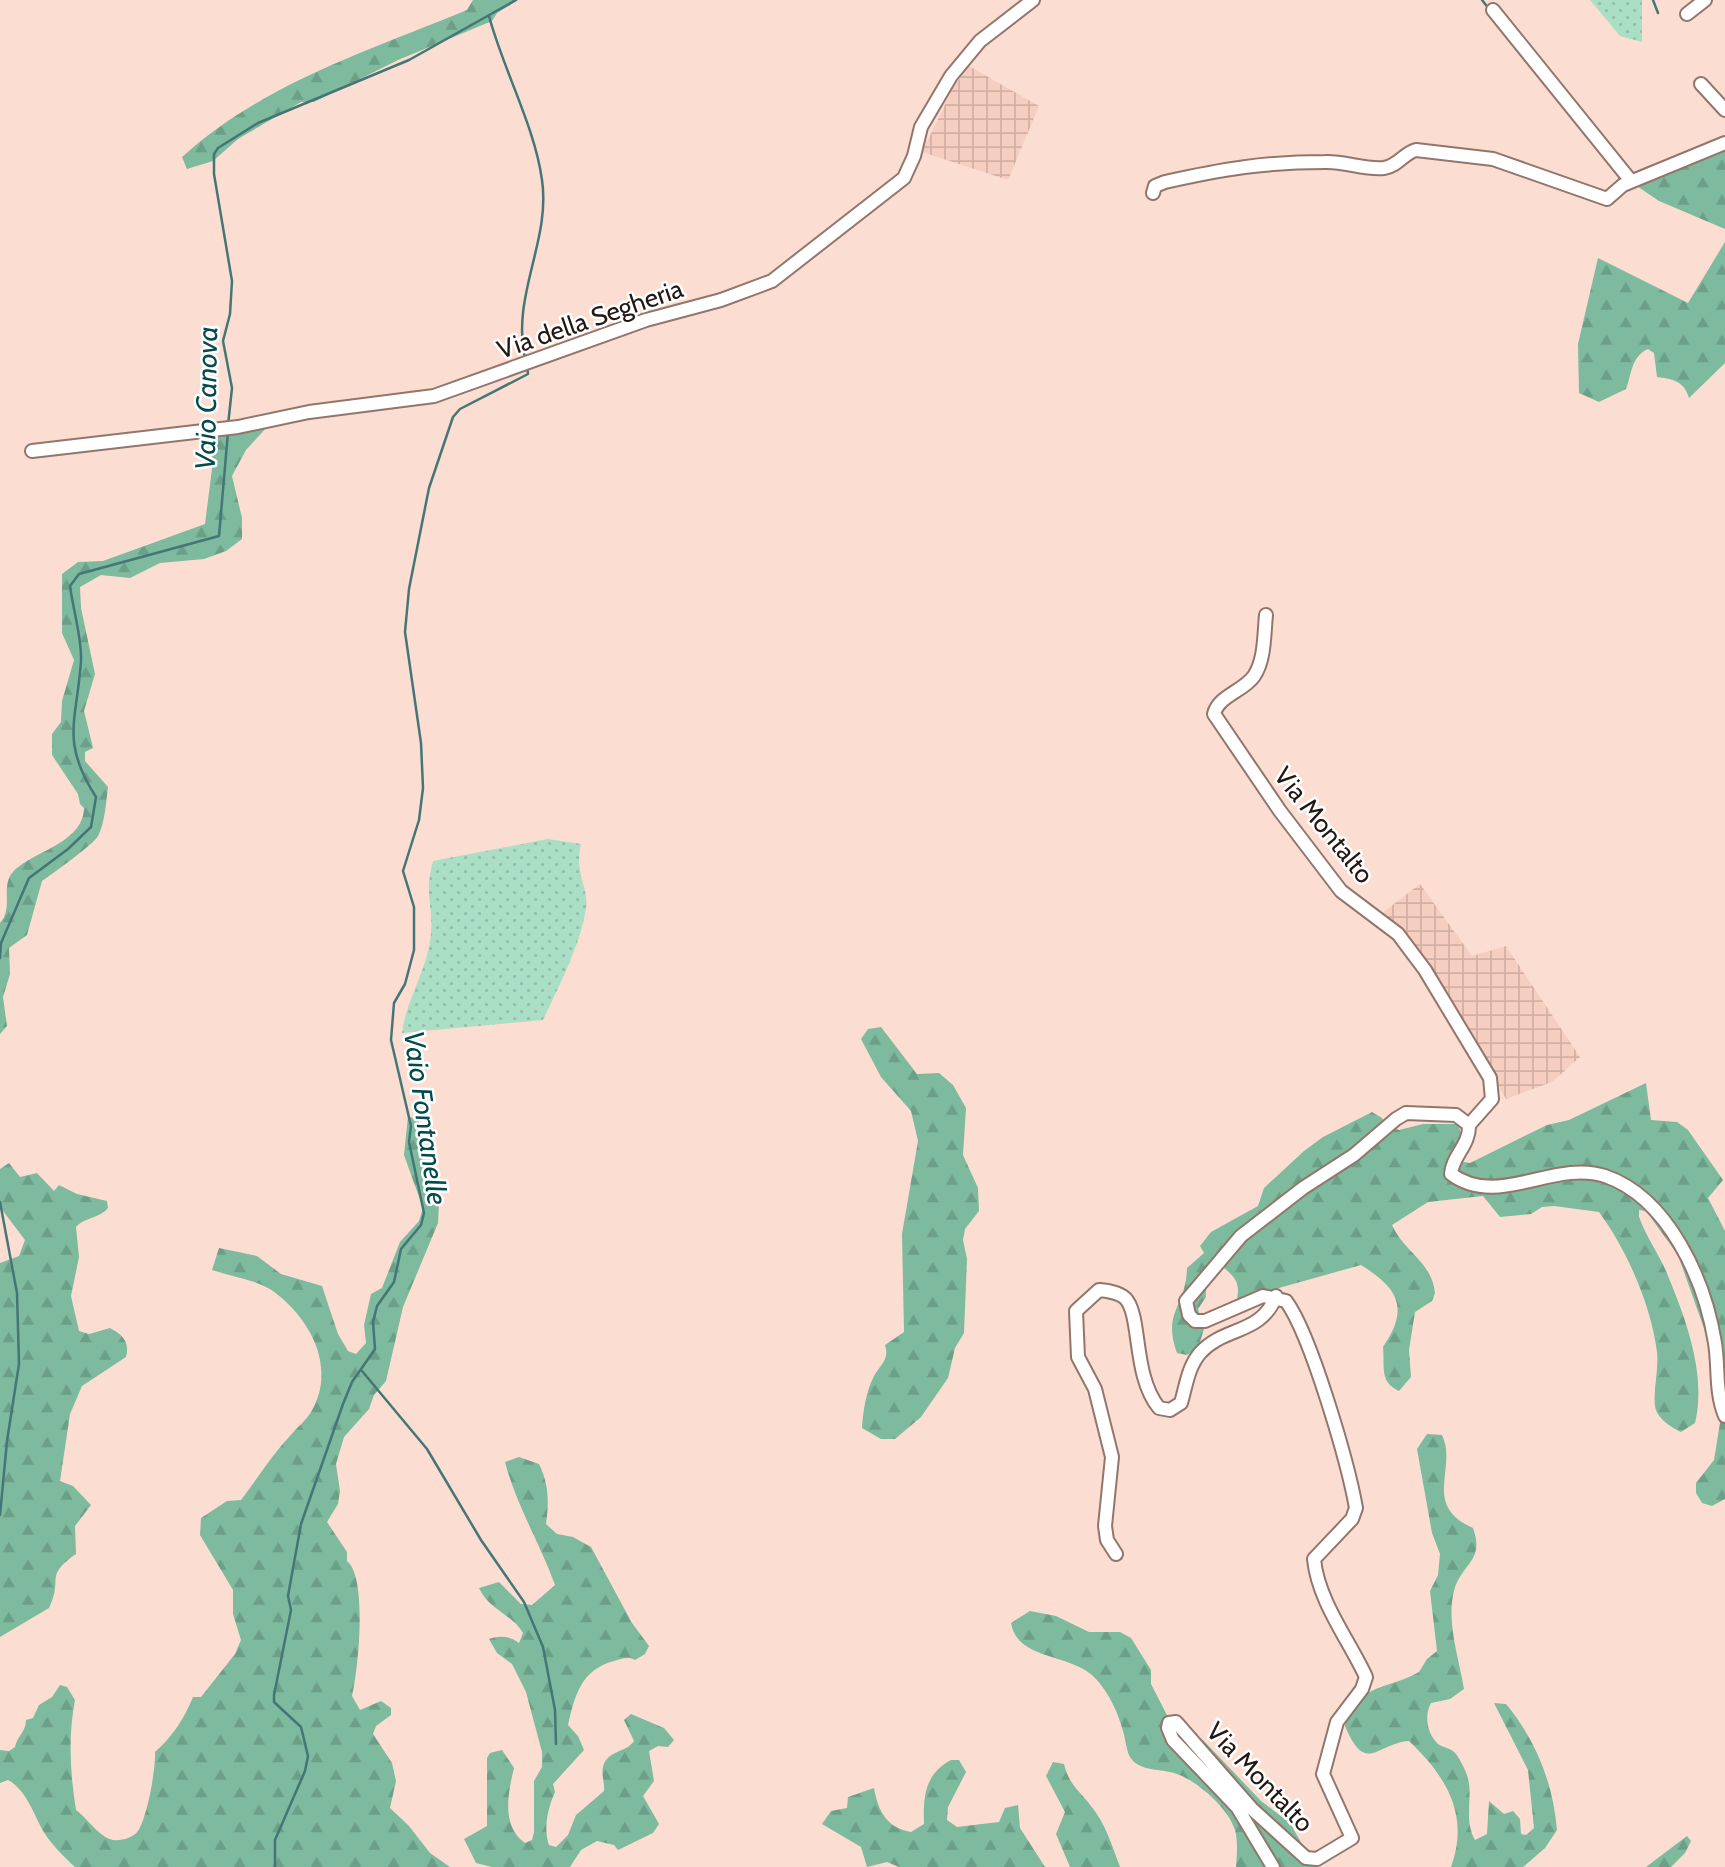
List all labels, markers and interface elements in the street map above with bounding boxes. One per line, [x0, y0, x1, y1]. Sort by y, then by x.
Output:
street label: Via della Segheria [493, 272, 688, 366]
water label: Vaio Canova [188, 326, 224, 470]
street label: Via Montalto [1267, 760, 1381, 890]
water label: Vaio Fontanelle [397, 1029, 455, 1207]
street label: Via Montalto [1200, 1715, 1320, 1839]

